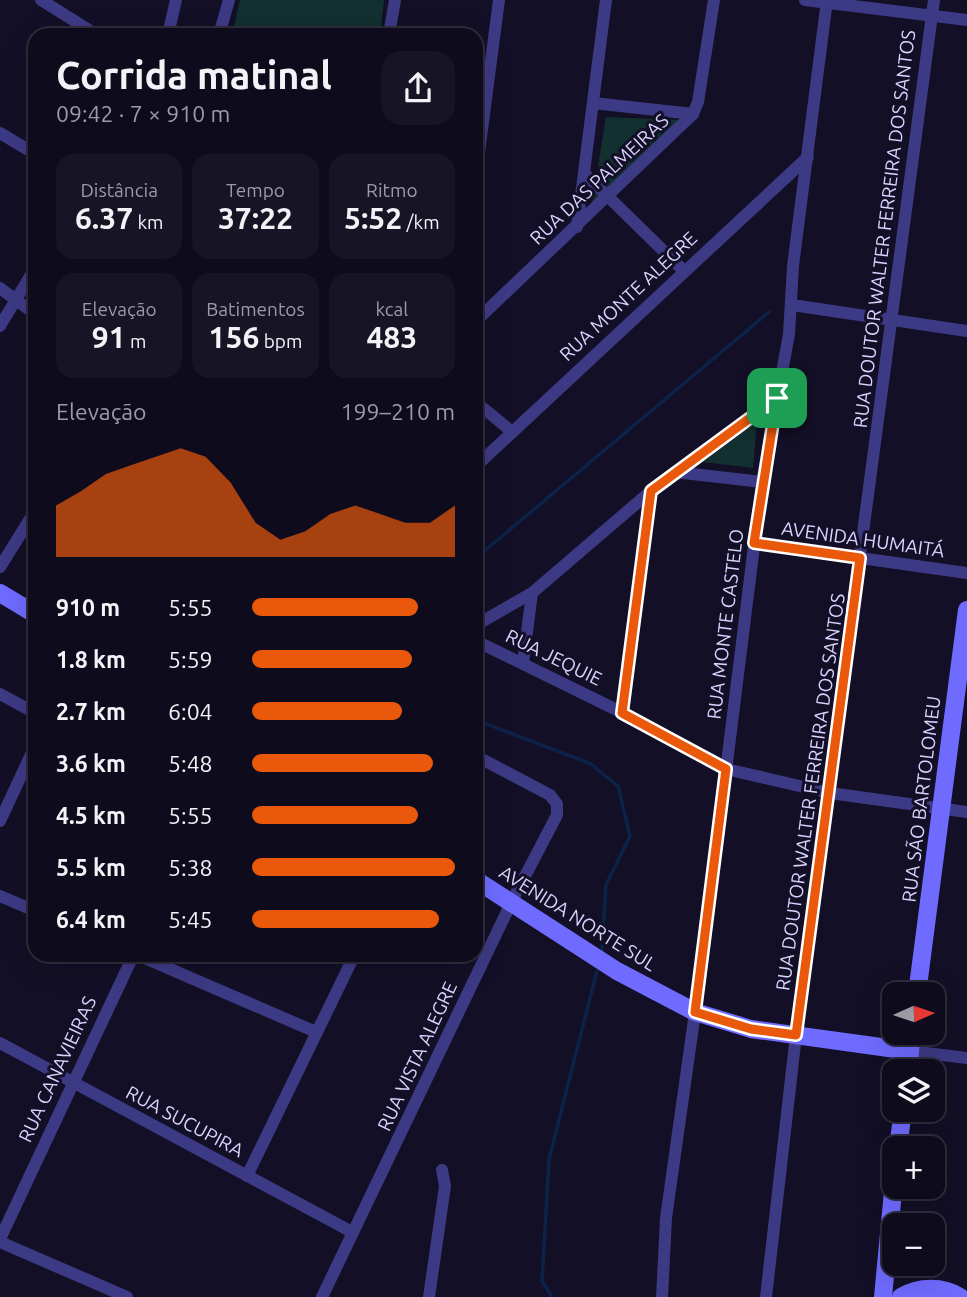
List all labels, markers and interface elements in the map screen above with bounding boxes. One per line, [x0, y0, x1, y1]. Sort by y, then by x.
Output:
street label: RUA DOUTOR WALTER FERREIRA DOS SANTOS [849, 29, 919, 429]
button: share [381, 51, 455, 125]
text: Corrida matinal [56, 54, 332, 96]
text: 09:42 · 7 × 910 m [56, 101, 230, 126]
street label: RUA DAS PALMEIRAS [525, 109, 673, 249]
text: Distância [80, 179, 158, 201]
text: Tempo [226, 179, 285, 201]
text: Ritmo [366, 179, 418, 201]
text: 6.37 [75, 201, 133, 235]
text: 37:22 [218, 201, 293, 235]
text: 5:52 [344, 201, 402, 235]
text: km [133, 211, 163, 233]
text: /km [402, 211, 440, 233]
street label: RUA MONTE ALEGRE [555, 227, 701, 365]
text: Elevação [82, 298, 157, 320]
text: Batimentos [206, 298, 305, 320]
text: kcal [375, 298, 408, 320]
text: 91 [92, 320, 126, 354]
text: 156 [209, 320, 259, 354]
text: 483 [366, 320, 417, 354]
text: m [126, 330, 146, 352]
text: bpm [259, 330, 302, 352]
pin [747, 368, 807, 428]
icon: arrive [758, 379, 796, 417]
text: Elevação [56, 399, 147, 424]
text: 199–210 m [341, 399, 455, 424]
street label: AVENIDA HUMAITÁ [780, 517, 946, 561]
street label: RUA MONTE CASTELO [702, 528, 748, 720]
street label: RUA DOUTOR WALTER FERREIRA DOS SANTOS [771, 592, 849, 992]
text: 910 m [56, 595, 120, 620]
text: 5:55 [168, 595, 213, 620]
street label: RUA JEQUIE [502, 624, 606, 690]
text: 1.8 km [56, 647, 126, 672]
text: 5:59 [168, 647, 213, 672]
street label: RUA SÃO BARTOLOMEU [897, 695, 945, 903]
text: 2.7 km [56, 699, 126, 724]
text: 6:04 [168, 699, 213, 724]
text: 3.6 km [56, 751, 126, 776]
text: 5:48 [168, 751, 213, 776]
text: 4.5 km [56, 803, 126, 828]
text: 5:55 [168, 803, 213, 828]
text: 5.5 km [56, 855, 126, 880]
text: 5:38 [168, 855, 213, 880]
street label: AVENIDA NORTE SUL [496, 861, 661, 975]
text: 6.4 km [56, 907, 126, 932]
text: 5:45 [168, 907, 213, 932]
street label: RUA VISTA ALEGRE [373, 978, 461, 1134]
north arrow [882, 982, 945, 1045]
map controls [882, 982, 945, 1276]
street label: RUA CANAVIEIRAS [14, 993, 100, 1145]
button: layers [882, 1059, 945, 1122]
street label: RUA SUCUPIRA [122, 1081, 248, 1162]
button: + [882, 1136, 945, 1199]
button: − [882, 1213, 945, 1276]

